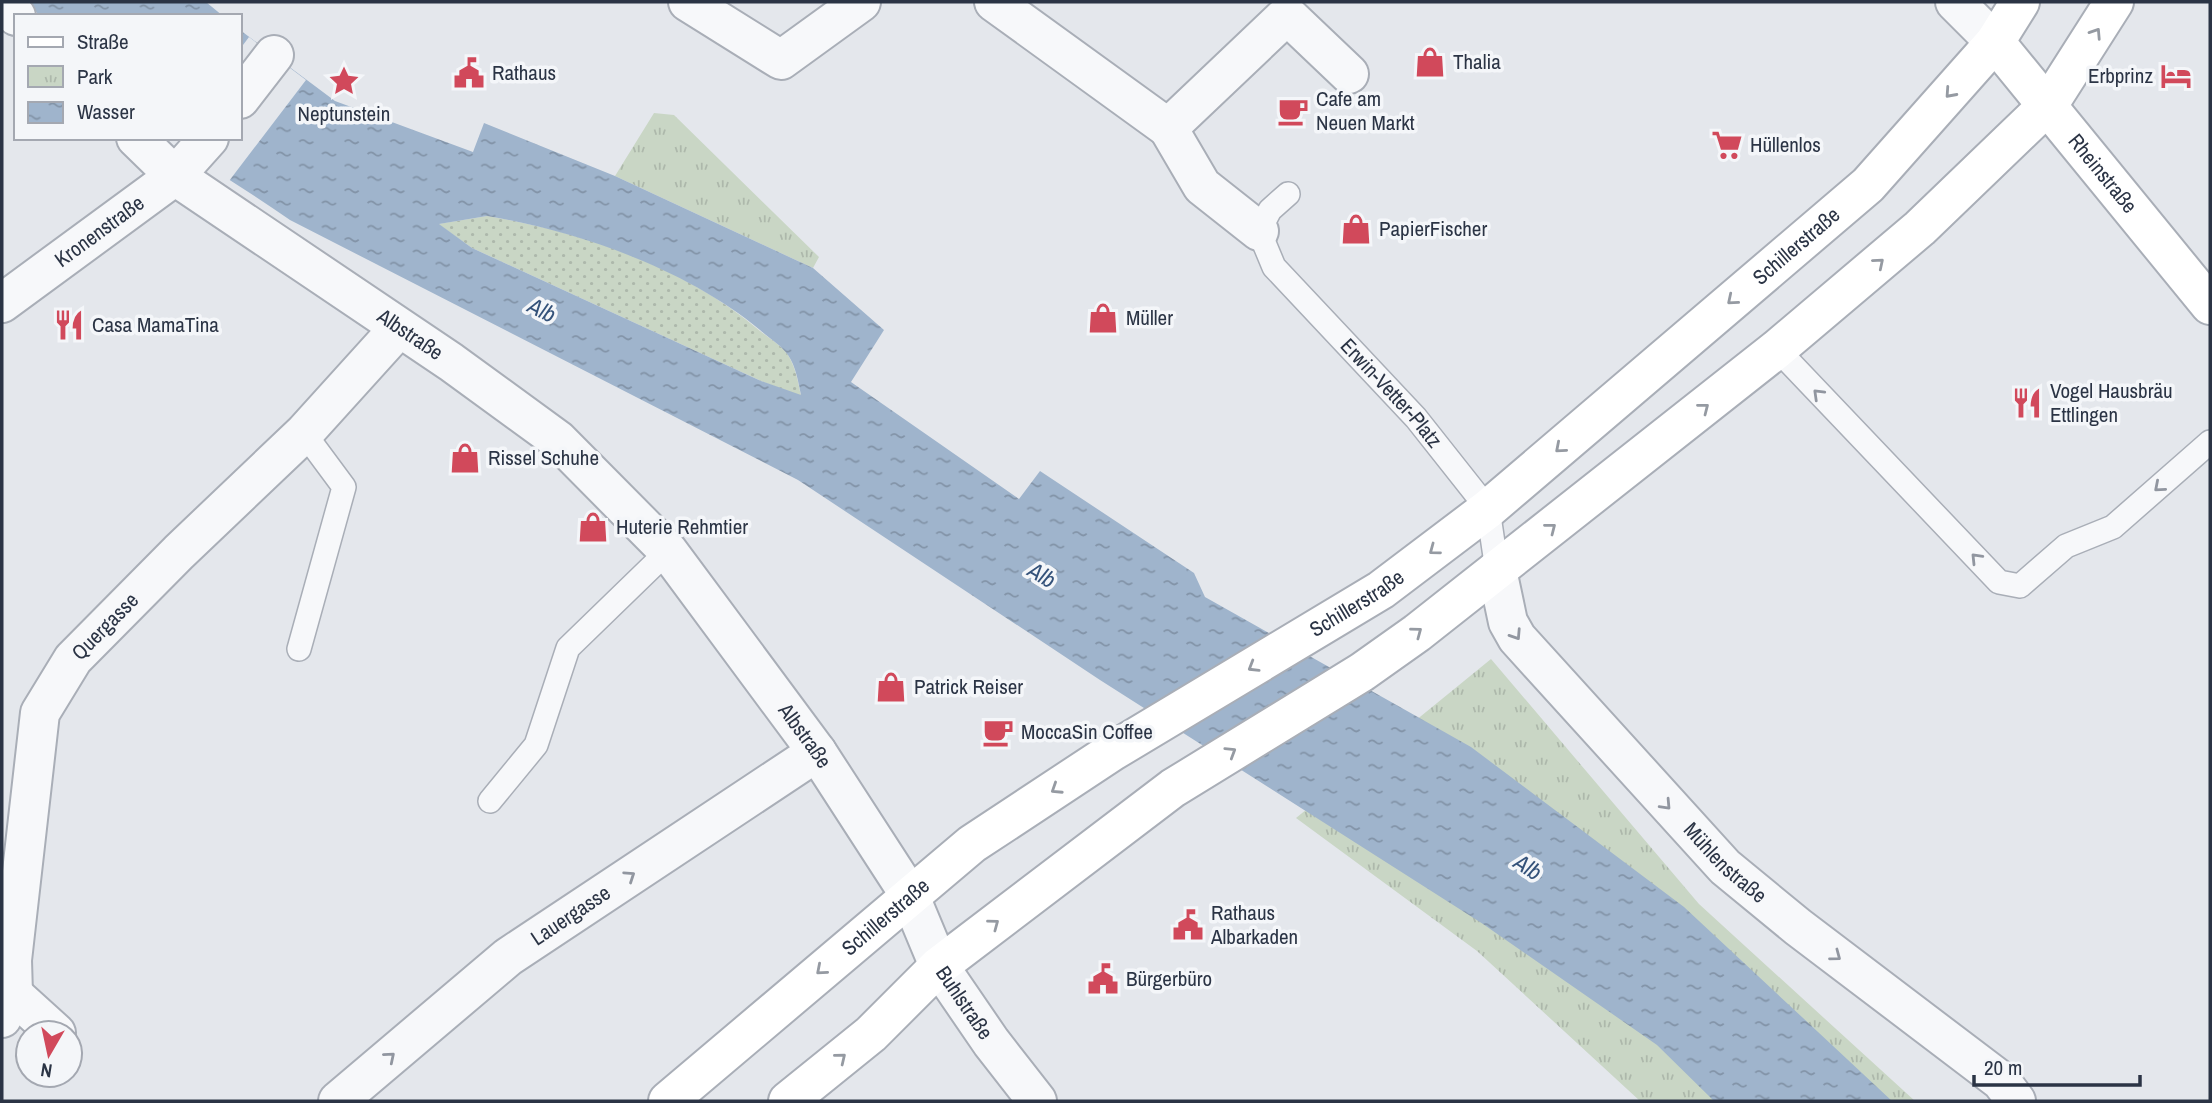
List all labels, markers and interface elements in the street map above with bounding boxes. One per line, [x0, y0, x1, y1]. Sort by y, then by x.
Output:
legend [14, 14, 242, 140]
text: Straße [77, 27, 129, 56]
one-way arrow [2087, 28, 2100, 41]
shop icon: Thalia [1413, 45, 1447, 79]
place label: Thalia [1453, 47, 1501, 76]
public building icon: Rathaus [452, 56, 486, 90]
place label: Rathaus [492, 58, 556, 87]
hotel icon: Erbprinz [2159, 59, 2193, 93]
place label: Erbprinz [2088, 61, 2153, 90]
text: Park [77, 62, 113, 91]
place icon: Neptunstein [327, 64, 361, 98]
place label: Cafe am Neuen Markt [1316, 84, 1415, 137]
one-way arrow [1946, 84, 1958, 97]
cafe icon: Cafe am Neuen Markt [1276, 94, 1310, 128]
text: Wasser [77, 97, 135, 126]
place label: Neptunstein [298, 99, 390, 128]
street label: Rheinstraße [2062, 127, 2144, 219]
supermarket icon: Hüllenlos [1710, 128, 1744, 162]
place label: Hüllenlos [1750, 130, 1821, 159]
street label: Kronenstraße [49, 188, 150, 274]
street label: Schillerstraße [1746, 200, 1846, 291]
shop icon: PapierFischer [1339, 212, 1373, 246]
place label: PapierFischer [1379, 214, 1487, 243]
one-way arrow [1871, 259, 1884, 271]
water label: Alb [522, 289, 561, 330]
one-way arrow [1728, 292, 1741, 304]
street label: Albstraße [371, 301, 449, 367]
shop icon: Müller [1086, 301, 1120, 335]
place label: Müller [1126, 303, 1173, 332]
restaurant icon: Casa MamaTina [52, 308, 86, 342]
place label: Casa MamaTina [92, 310, 219, 339]
street label: Erwin-Vetter-Platz [1334, 332, 1449, 454]
place label: Vogel Hausbräu Ettlingen [2050, 376, 2173, 429]
restaurant icon: Vogel Hausbräu Ettlingen [2010, 386, 2044, 420]
one-way arrow [1813, 389, 1826, 402]
one-way arrow [1696, 403, 1708, 416]
one-way arrow [1555, 440, 1568, 452]
shop icon: Rissel Schuhe [448, 441, 482, 475]
place label: Rissel Schuhe [488, 443, 599, 472]
one-way arrow [2154, 479, 2167, 491]
shop icon: Huterie Rehmtier [576, 510, 610, 544]
place label: Huterie Rehmtier [616, 512, 748, 541]
one-way arrow [1543, 523, 1556, 536]
one-way arrow [1429, 542, 1442, 555]
one-way arrow [1971, 553, 1984, 566]
water label: Alb [1022, 554, 1062, 595]
street label: Schillerstraße [1304, 563, 1410, 644]
street label: Quergasse [65, 586, 145, 666]
one-way arrow [1508, 627, 1521, 640]
one-way arrow [1410, 628, 1422, 641]
one-way arrow [1248, 659, 1261, 672]
shop icon: Patrick Reiser [874, 670, 908, 704]
place label: Patrick Reiser [914, 672, 1023, 701]
street label: Albstraße [771, 696, 839, 774]
cafe icon: MoccaSin Coffee [981, 715, 1015, 749]
place label: MoccaSin Coffee [1021, 717, 1153, 746]
one-way arrow [1223, 747, 1236, 760]
one-way arrow [1050, 780, 1063, 793]
one-way arrow [1658, 797, 1671, 810]
street label: Mühlenstraße [1677, 816, 1773, 909]
water label: Alb [1508, 846, 1548, 887]
street label: Schillerstraße [835, 871, 935, 962]
one-way arrow [622, 872, 635, 884]
street label: Lauergasse [525, 878, 616, 952]
place label: Rathaus Albarkaden [1210, 898, 1298, 951]
public building icon: Rathaus Albarkaden [1171, 908, 1205, 942]
one-way arrow [986, 920, 998, 933]
one-way arrow [1828, 948, 1841, 960]
street label: Buhlstraße [929, 960, 1000, 1045]
one-way arrow [816, 962, 829, 974]
public building icon: Bürgerbüro [1086, 962, 1120, 996]
place label: Bürgerbüro [1126, 964, 1212, 993]
north arrow [14, 1019, 84, 1089]
scale bar [1974, 1044, 2140, 1088]
one-way arrow [382, 1053, 395, 1065]
text: 20 m [1984, 1053, 2022, 1082]
one-way arrow [833, 1054, 846, 1066]
text: N [39, 1057, 54, 1085]

